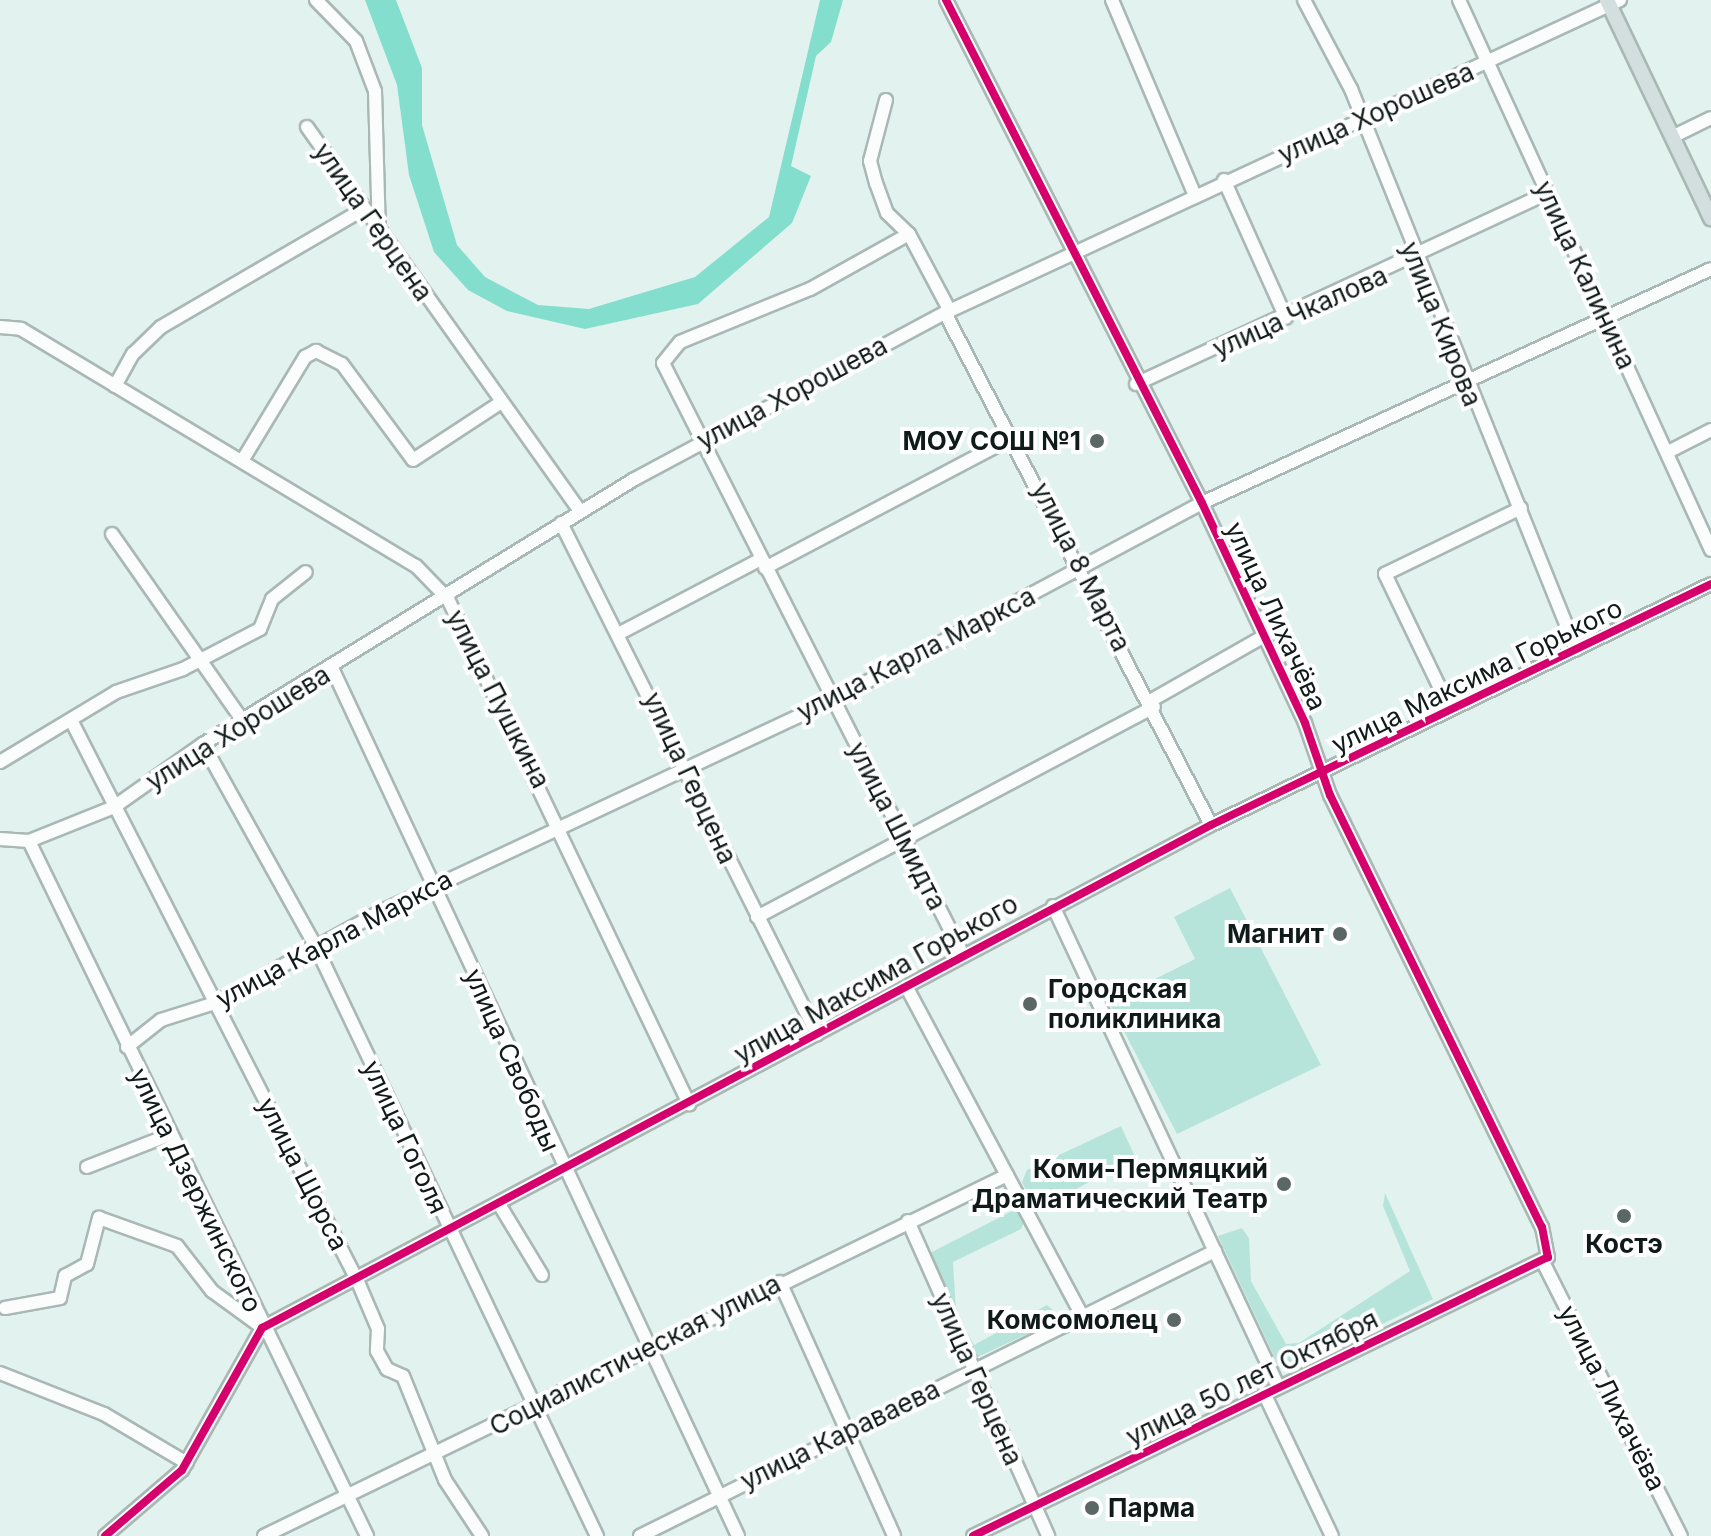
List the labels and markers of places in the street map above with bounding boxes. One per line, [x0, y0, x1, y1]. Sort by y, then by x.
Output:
place label: МОУ СОШ №1 [903, 425, 1081, 457]
marker: МОУ СОШ №1 [1088, 432, 1106, 450]
place label: Магнит [1227, 918, 1324, 950]
marker: Магнит [1331, 925, 1349, 943]
place label: Городская поликлиника [1048, 973, 1221, 1034]
marker: Городская поликлиника [1019, 993, 1041, 1015]
place label: Коми-Пермяцкий Драматический Театр [972, 1153, 1268, 1214]
marker: Коми-Пермяцкий Драматический Театр [1275, 1175, 1293, 1193]
marker: Костэ [1615, 1207, 1633, 1225]
place label: Костэ [1585, 1228, 1663, 1260]
place label: Комсомолец [987, 1304, 1158, 1336]
marker: Комсомолец [1165, 1311, 1183, 1329]
place label: Парма [1108, 1492, 1195, 1524]
marker: Парма [1083, 1499, 1101, 1517]

